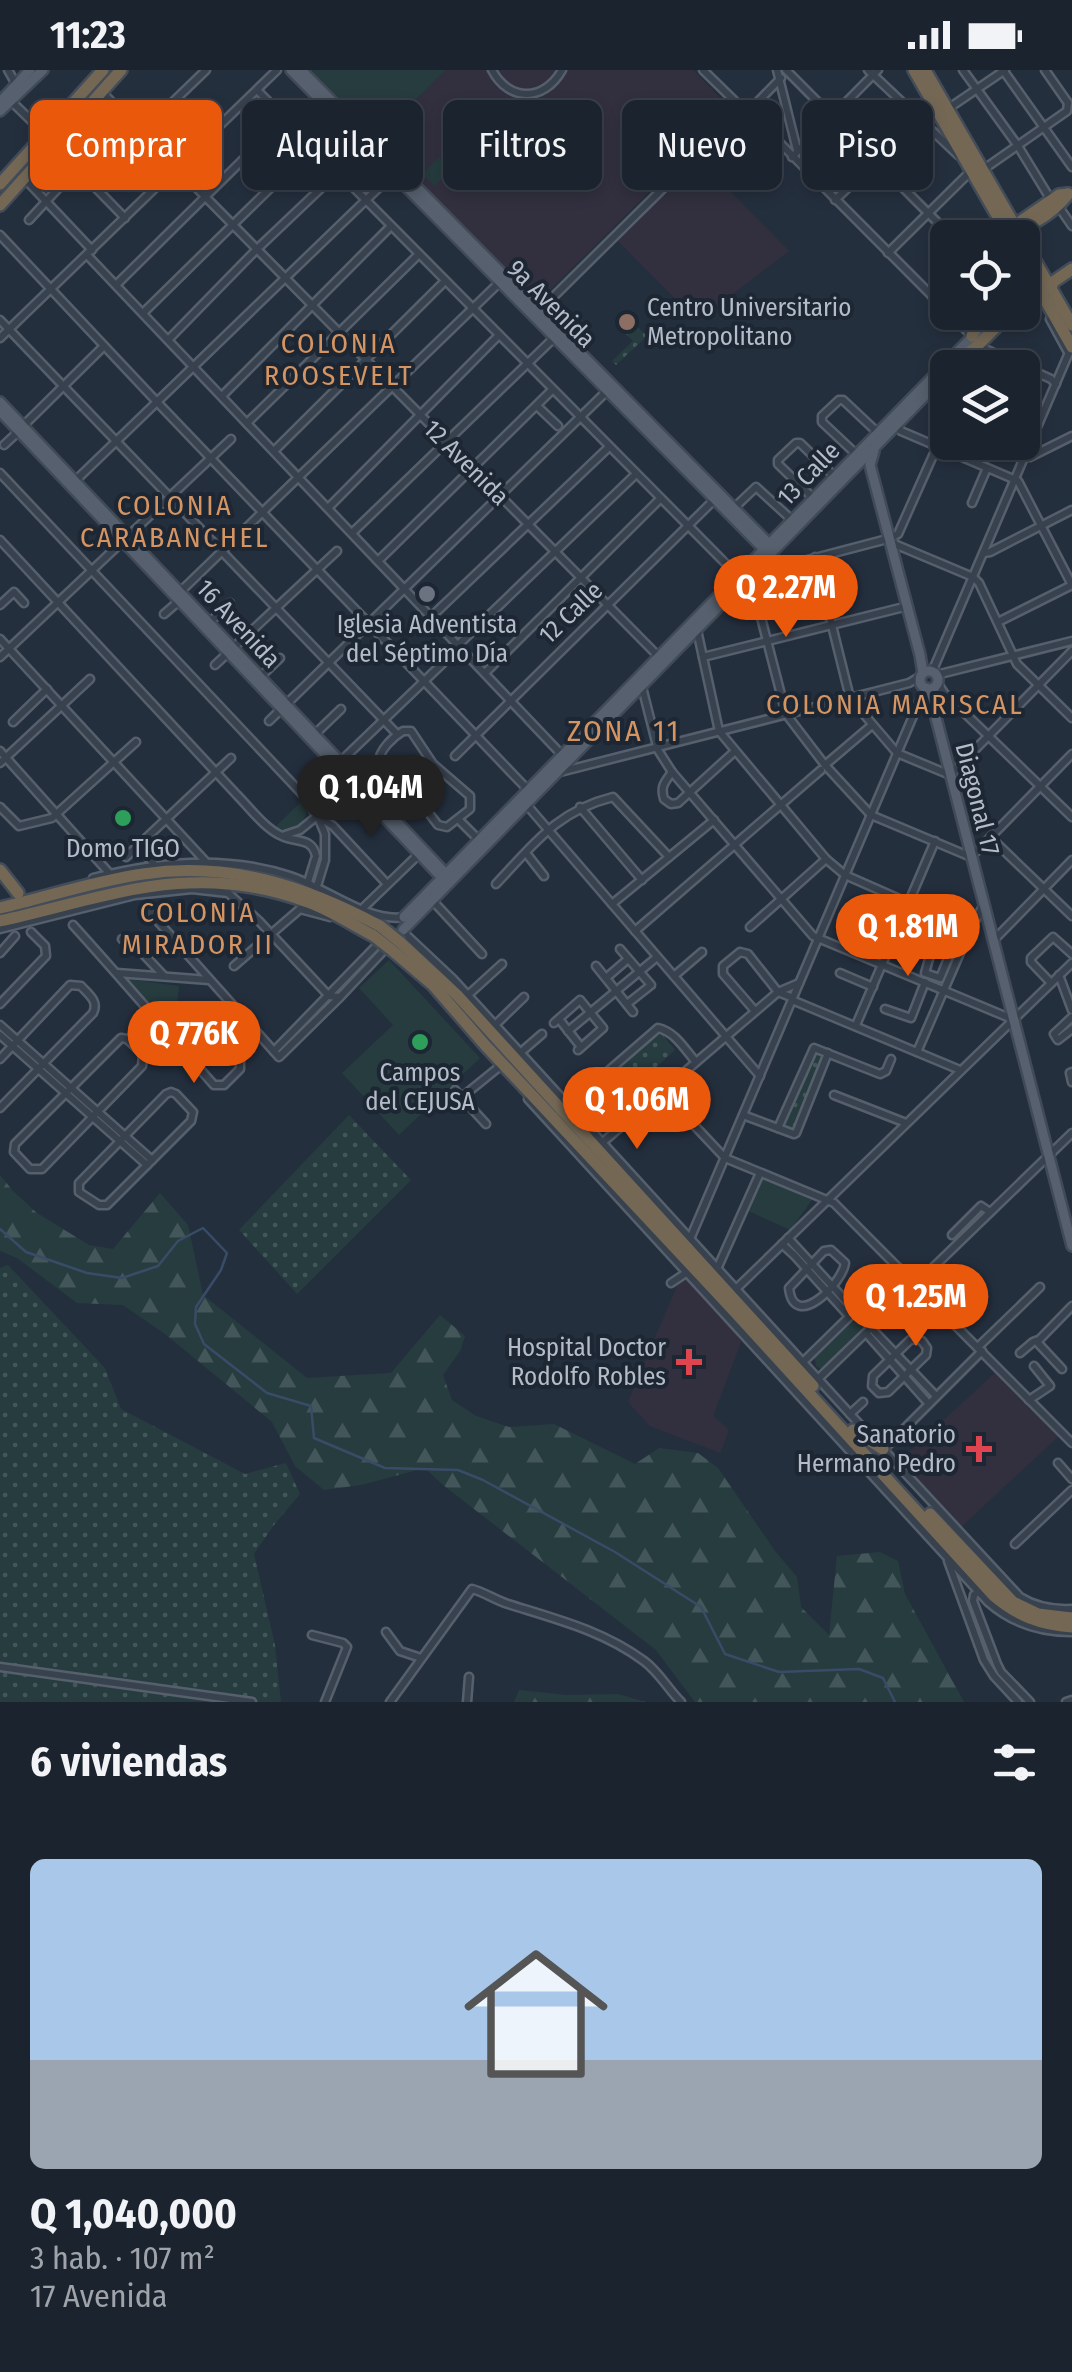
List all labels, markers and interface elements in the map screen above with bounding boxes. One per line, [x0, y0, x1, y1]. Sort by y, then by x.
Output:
text: 11:23 [50, 12, 126, 58]
chip: Comprar [30, 100, 222, 190]
chip: Alquilar [242, 100, 423, 190]
chip: Filtros [443, 100, 602, 190]
chip: Nuevo [622, 100, 782, 190]
chip: Piso [802, 100, 933, 190]
map controls [930, 220, 1040, 460]
button: locate [930, 220, 1040, 330]
street label: 9a Avenida [501, 254, 601, 354]
place label: Centro Universitario Metropolitano [647, 293, 851, 352]
marker: Centro Universitario Metropolitano [616, 311, 638, 333]
district label: COLONIA ROOSEVELT [264, 327, 414, 392]
button: layers [930, 350, 1040, 460]
street label: 12 Avenida [417, 414, 515, 512]
street label: 13 Calle [772, 436, 846, 512]
district label: COLONIA CARABANCHEL [80, 489, 270, 554]
pin: Q 2.27M [694, 555, 878, 640]
text: Q 2.27M [736, 568, 836, 606]
street label: 16 Avenida [190, 574, 286, 674]
street label: 12 Calle [533, 576, 609, 650]
marker: Iglesia Adventista del Séptimo Día [416, 583, 438, 605]
place label: Iglesia Adventista del Séptimo Día [337, 610, 517, 669]
district label: COLONIA MARISCAL [766, 688, 1024, 721]
district label: ZONA 11 [567, 713, 681, 749]
street label: Diagonal 17 [949, 740, 1005, 858]
pin: Q 1.04M [279, 755, 463, 840]
text: Q 1.04M [319, 768, 423, 806]
marker: Domo TIGO [112, 807, 134, 829]
place label: Domo TIGO [66, 834, 180, 864]
pin: Q 1.81M [816, 894, 1000, 979]
district label: COLONIA MIRADOR II [122, 896, 274, 961]
text: Q 1.81M [858, 907, 958, 945]
pin: Q 776K [113, 1001, 275, 1086]
text: Q 776K [150, 1014, 238, 1052]
marker: Campos del CEJUSA [409, 1031, 431, 1053]
place label: Campos del CEJUSA [365, 1058, 475, 1117]
pin: Q 1.06M [545, 1067, 729, 1152]
text: Q 1.06M [585, 1080, 689, 1118]
pin: Q 1.25M [824, 1264, 1008, 1349]
text: Q 1.25M [865, 1277, 967, 1315]
place label: Hospital Doctor Rodolfo Robles [507, 1333, 666, 1392]
marker: Hospital Doctor Rodolfo Robles [676, 1349, 702, 1375]
place label: Sanatorio Hermano Pedro [797, 1420, 956, 1479]
marker: Sanatorio Hermano Pedro [966, 1436, 992, 1462]
icon: filters [987, 1735, 1042, 1790]
text: 6 viviendas [30, 1737, 227, 1787]
icon: home [446, 1924, 626, 2104]
text: Q 1,040,000 [30, 2189, 237, 2239]
text: 3 hab. · 107 m² [30, 2239, 215, 2277]
text: 17 Avenida [30, 2277, 167, 2315]

